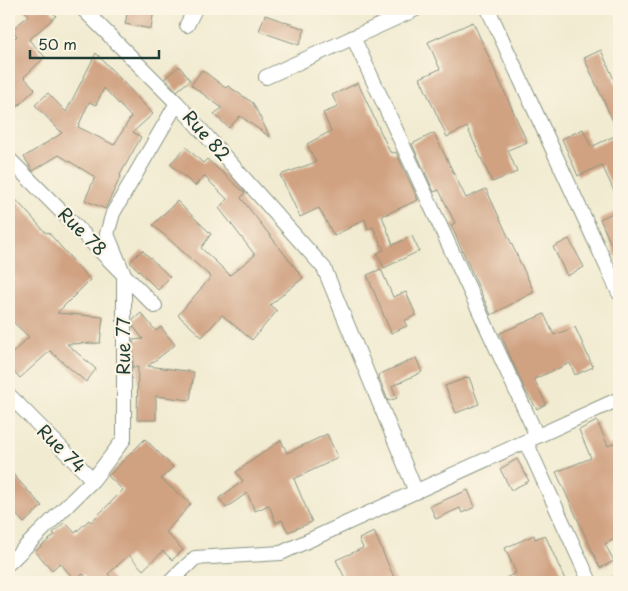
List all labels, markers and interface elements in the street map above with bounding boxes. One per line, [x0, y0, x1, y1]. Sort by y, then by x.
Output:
scale bar [30, 28, 159, 60]
text: 50 m [38, 32, 77, 55]
street label: Rue 82 [177, 104, 237, 166]
street label: Rue 78 [53, 200, 114, 261]
street label: Rue 77 [109, 317, 136, 375]
street label: Rue 74 [31, 417, 93, 479]

